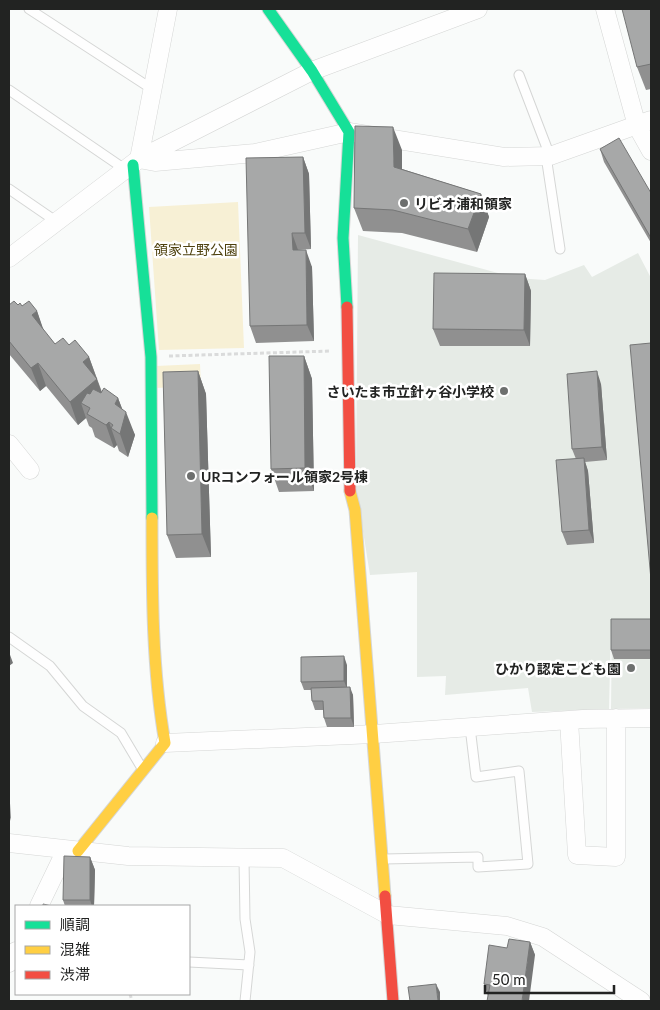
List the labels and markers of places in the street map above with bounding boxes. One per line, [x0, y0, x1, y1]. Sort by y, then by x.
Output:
place label: リビオ浦和領家 [414, 195, 512, 212]
marker: リビオ浦和領家 [398, 197, 410, 209]
place label: さいたま市立針ヶ谷小学校 [326, 383, 494, 400]
marker: さいたま市立針ヶ谷小学校 [498, 385, 510, 397]
place label: URコンフォール領家2号棟 [201, 468, 368, 485]
marker: URコンフォール領家2号棟 [185, 470, 197, 482]
place label: ひかり認定こども園 [495, 660, 621, 677]
marker: ひかり認定こども園 [625, 662, 637, 674]

